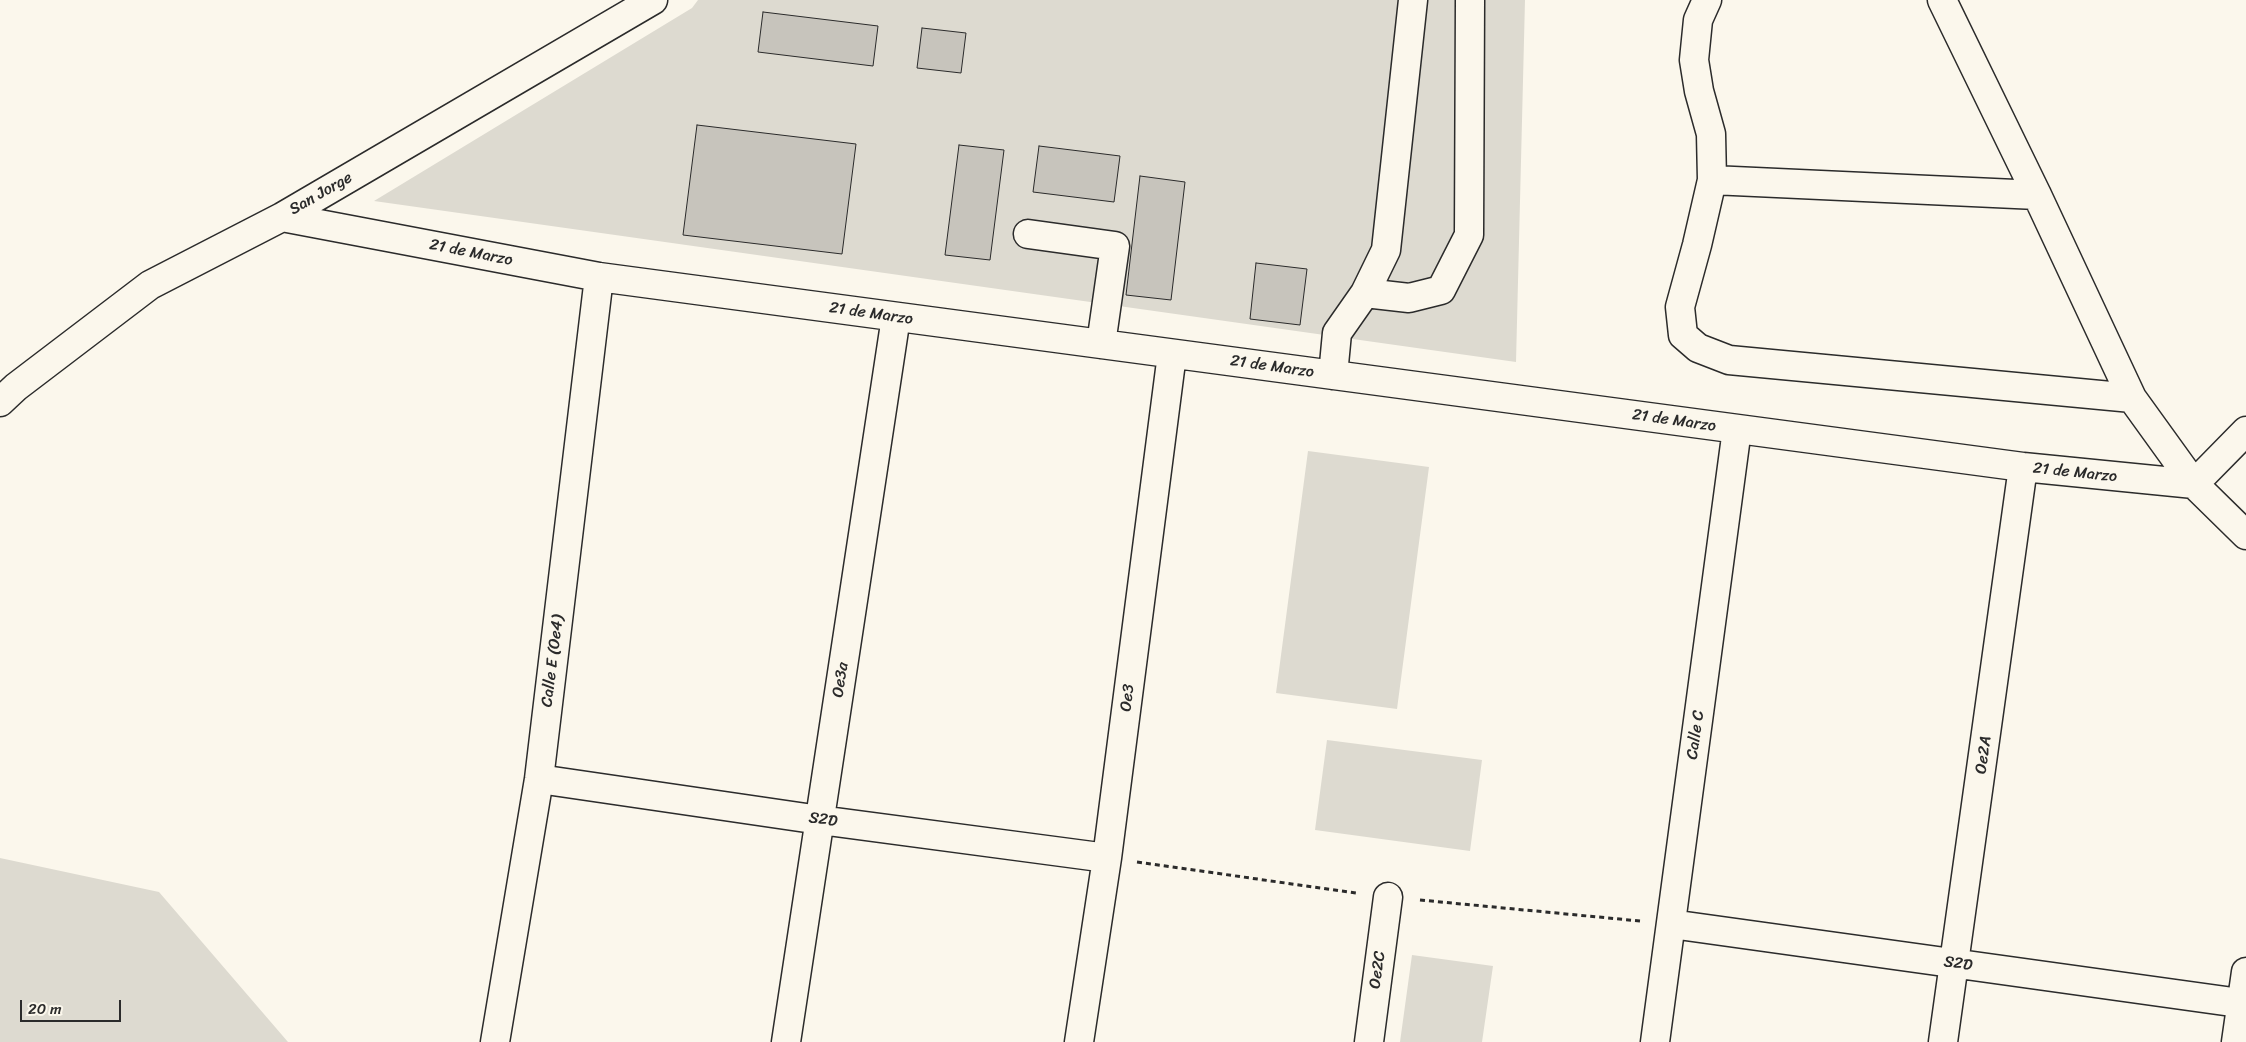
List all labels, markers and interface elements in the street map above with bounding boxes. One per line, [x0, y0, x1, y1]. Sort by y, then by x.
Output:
street label: San Jorge [286, 168, 356, 220]
street label: 21 de Marzo [428, 236, 514, 270]
street label: 21 de Marzo [828, 299, 914, 329]
street label: 21 de Marzo [1229, 352, 1315, 382]
street label: 21 de Marzo [1631, 406, 1717, 436]
street label: 21 de Marzo [2032, 459, 2118, 487]
street label: Calle E (Oe4) [538, 614, 568, 708]
street label: Oe3a [829, 661, 853, 699]
street label: Oe3 [1117, 683, 1139, 713]
street label: Calle C [1683, 709, 1709, 761]
street label: Oe2A [1972, 735, 1996, 775]
street label: S2D [807, 808, 839, 832]
street label: Oe2C [1366, 950, 1390, 990]
street label: S2D [1942, 952, 1974, 976]
scale bar [22, 990, 124, 1022]
text: 20 m [28, 996, 62, 1022]

